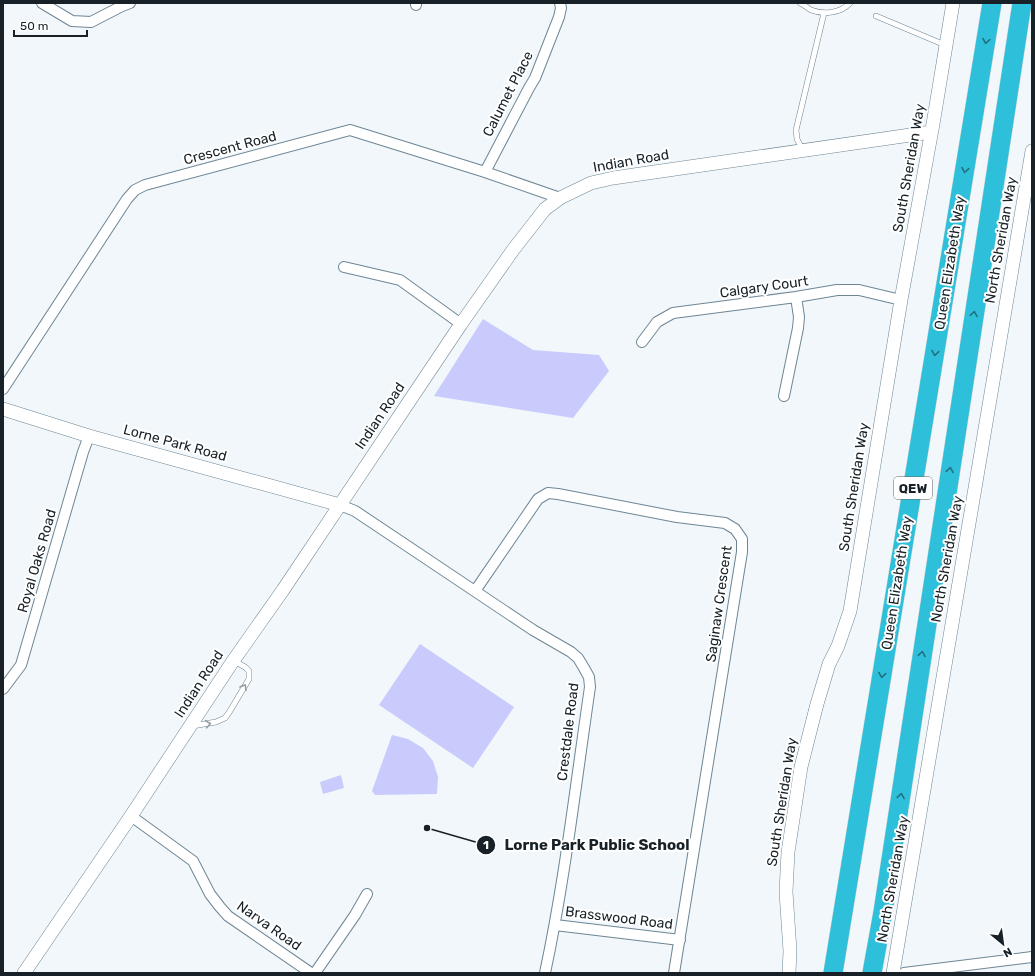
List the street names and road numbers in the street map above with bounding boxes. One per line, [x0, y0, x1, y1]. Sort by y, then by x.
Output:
street label: Calumet Place [479, 48, 537, 140]
street label: South Sheridan Way [889, 102, 929, 234]
street label: Crescent Road [182, 127, 278, 169]
street label: Indian Road [592, 146, 670, 176]
street label: North Sheridan Way [981, 175, 1021, 305]
street label: Queen Elizabeth Way [931, 195, 969, 331]
street label: Calgary Court [719, 272, 810, 302]
street label: Indian Road [351, 379, 409, 453]
street label: Lorne Park Road [121, 421, 229, 465]
street label: South Sheridan Way [835, 421, 873, 553]
road number: QEW [894, 477, 932, 499]
street label: North Sheridan Way [927, 494, 967, 624]
street label: Royal Oaks Road [14, 507, 60, 615]
street label: Queen Elizabeth Way [878, 515, 916, 651]
street label: Saginaw Crescent [702, 544, 736, 663]
street label: Indian Road [171, 647, 227, 721]
street label: Crestdale Road [554, 682, 582, 782]
street label: South Sheridan Way [763, 736, 801, 868]
street label: North Sheridan Way [873, 814, 913, 944]
street label: Narva Road [234, 898, 304, 954]
street label: Brasswood Road [564, 903, 674, 933]

